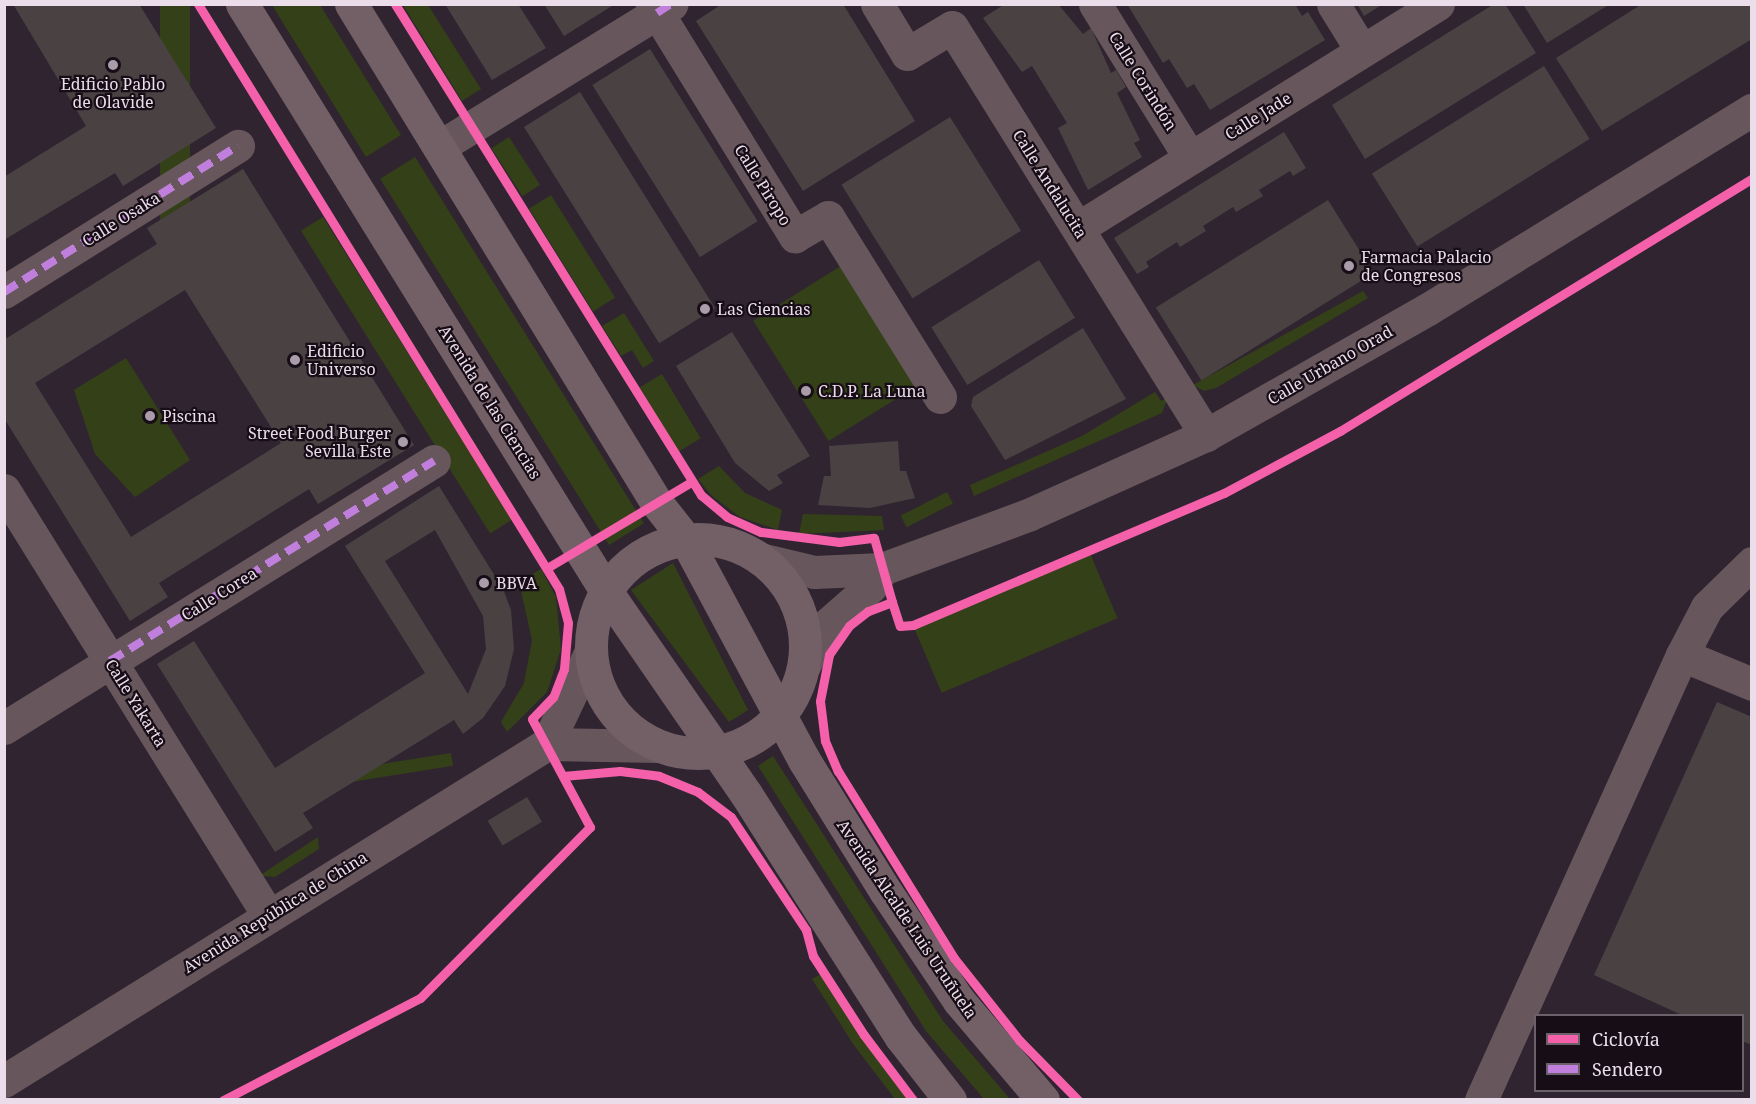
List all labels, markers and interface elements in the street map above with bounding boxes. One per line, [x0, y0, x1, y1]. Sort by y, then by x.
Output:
street label: Calle Corindón [1105, 28, 1181, 134]
marker: Edificio Pablo de Olavide [106, 58, 120, 72]
place label: Edificio Pablo de Olavide [61, 74, 165, 112]
street label: Calle Jade [1221, 88, 1295, 144]
street label: Calle Andalucita [1009, 126, 1091, 242]
street label: Calle Piropo [730, 141, 796, 229]
street label: Calle Osaka [79, 188, 163, 250]
place label: Farmacia Palacio de Congresos [1361, 247, 1491, 285]
marker: Farmacia Palacio de Congresos [1342, 259, 1356, 273]
place label: Las Ciencias [717, 299, 810, 319]
marker: Las Ciencias [698, 302, 712, 316]
street label: Calle Urbano Orad [1264, 321, 1396, 409]
street label: Avenida de las Ciencias [435, 322, 545, 482]
place label: Edificio Universo [307, 341, 376, 379]
marker: Edificio Universo [288, 353, 302, 367]
place label: C.D.P. La Luna [818, 381, 926, 401]
marker: C.D.P. La Luna [799, 384, 813, 398]
place label: Piscina [162, 406, 216, 426]
marker: Piscina [143, 409, 157, 423]
place label: Street Food Burger Sevilla Este [248, 423, 391, 461]
marker: Street Food Burger Sevilla Este [396, 435, 410, 449]
street label: Calle Corea [178, 563, 260, 625]
place label: BBVA [496, 573, 537, 593]
marker: BBVA [477, 576, 491, 590]
street label: Calle Yakarta [101, 655, 171, 751]
street label: Avenida Alcalde Luis Uruñuela [833, 816, 981, 1022]
street label: Avenida República de China [179, 847, 371, 977]
legend [1534, 1014, 1744, 1092]
text: Ciclovía [1592, 1027, 1660, 1051]
text: Sendero [1592, 1057, 1663, 1081]

